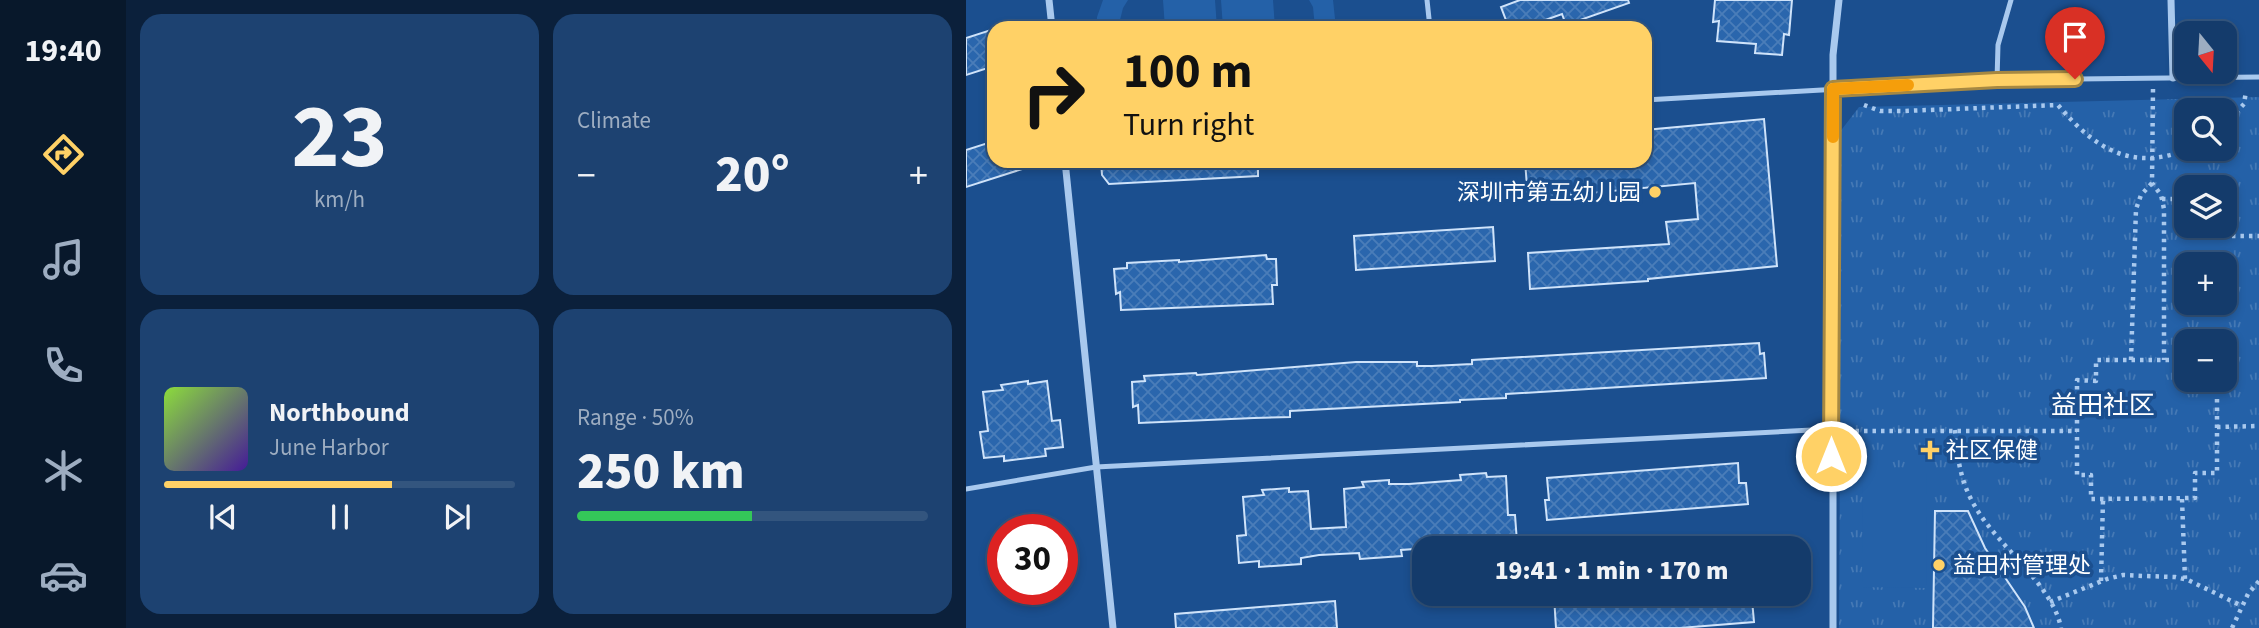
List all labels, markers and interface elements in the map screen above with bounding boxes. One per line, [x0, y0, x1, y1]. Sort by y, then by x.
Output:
pin [2045, 7, 2105, 79]
icon: arrive [2056, 18, 2094, 56]
north arrow [2174, 21, 2236, 84]
map controls [2174, 21, 2237, 392]
text: 19:40 [24, 28, 102, 74]
text: 100 m [1123, 37, 1252, 107]
icon: right [1008, 49, 1099, 140]
text: 23 [291, 73, 388, 202]
button: search [2174, 98, 2237, 161]
text: Turn right [1123, 102, 1254, 148]
text: Climate [577, 104, 651, 137]
icon: directions [39, 130, 88, 179]
text: 20° [715, 138, 790, 212]
text: − [577, 149, 596, 203]
text: + [909, 149, 928, 203]
button: layers [2174, 175, 2237, 238]
place label: 深圳市第五幼儿园 [1457, 176, 1641, 209]
text: km/h [314, 183, 365, 216]
marker: 深圳市第五幼儿园 [1647, 184, 1663, 200]
icon: music [39, 235, 88, 284]
button: + [2174, 252, 2237, 315]
button: − [2174, 329, 2237, 392]
icon: phone [39, 341, 88, 390]
district label: 益田社区 [2051, 387, 2155, 424]
text: Northbound [269, 394, 410, 431]
text: Range · 50% [577, 401, 694, 434]
position arrow [1794, 419, 1868, 493]
text: June Harbor [269, 431, 389, 464]
place label: 社区保健 [1946, 434, 2038, 467]
text: 250 km [577, 435, 745, 509]
marker: 社区保健 [1920, 440, 1940, 460]
icon: climate [39, 446, 88, 495]
icon: previous [204, 498, 242, 536]
icon: pause [321, 498, 359, 536]
icon: next [438, 498, 476, 536]
speed limit sign: 30 [987, 514, 1078, 605]
place label: 益田村管理处 [1953, 549, 2091, 582]
icon: car [39, 551, 88, 600]
text: 19:41 · 1 min · 170 m [1495, 552, 1728, 589]
marker: 益田村管理处 [1931, 557, 1947, 573]

